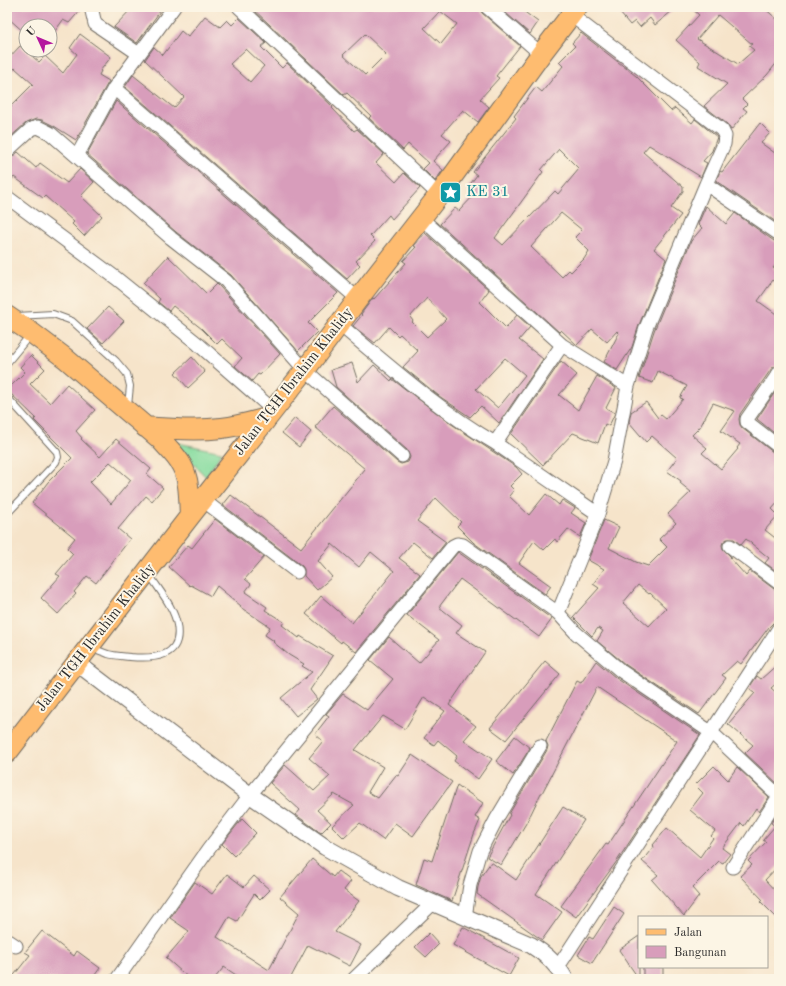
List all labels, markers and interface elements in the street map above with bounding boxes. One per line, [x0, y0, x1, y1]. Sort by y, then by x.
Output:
north arrow [18, 18, 58, 58]
text: U [25, 25, 39, 39]
place icon: KE 31 [438, 179, 464, 205]
place label: KE 31 [466, 185, 509, 200]
street label: Jalan TGH Ibrahim Khalidy [232, 305, 356, 459]
street label: Jalan TGH Ibrahim Khalidy [34, 561, 158, 715]
legend [638, 916, 768, 968]
text: Jalan [674, 927, 703, 939]
text: Bangunan [674, 947, 727, 959]

